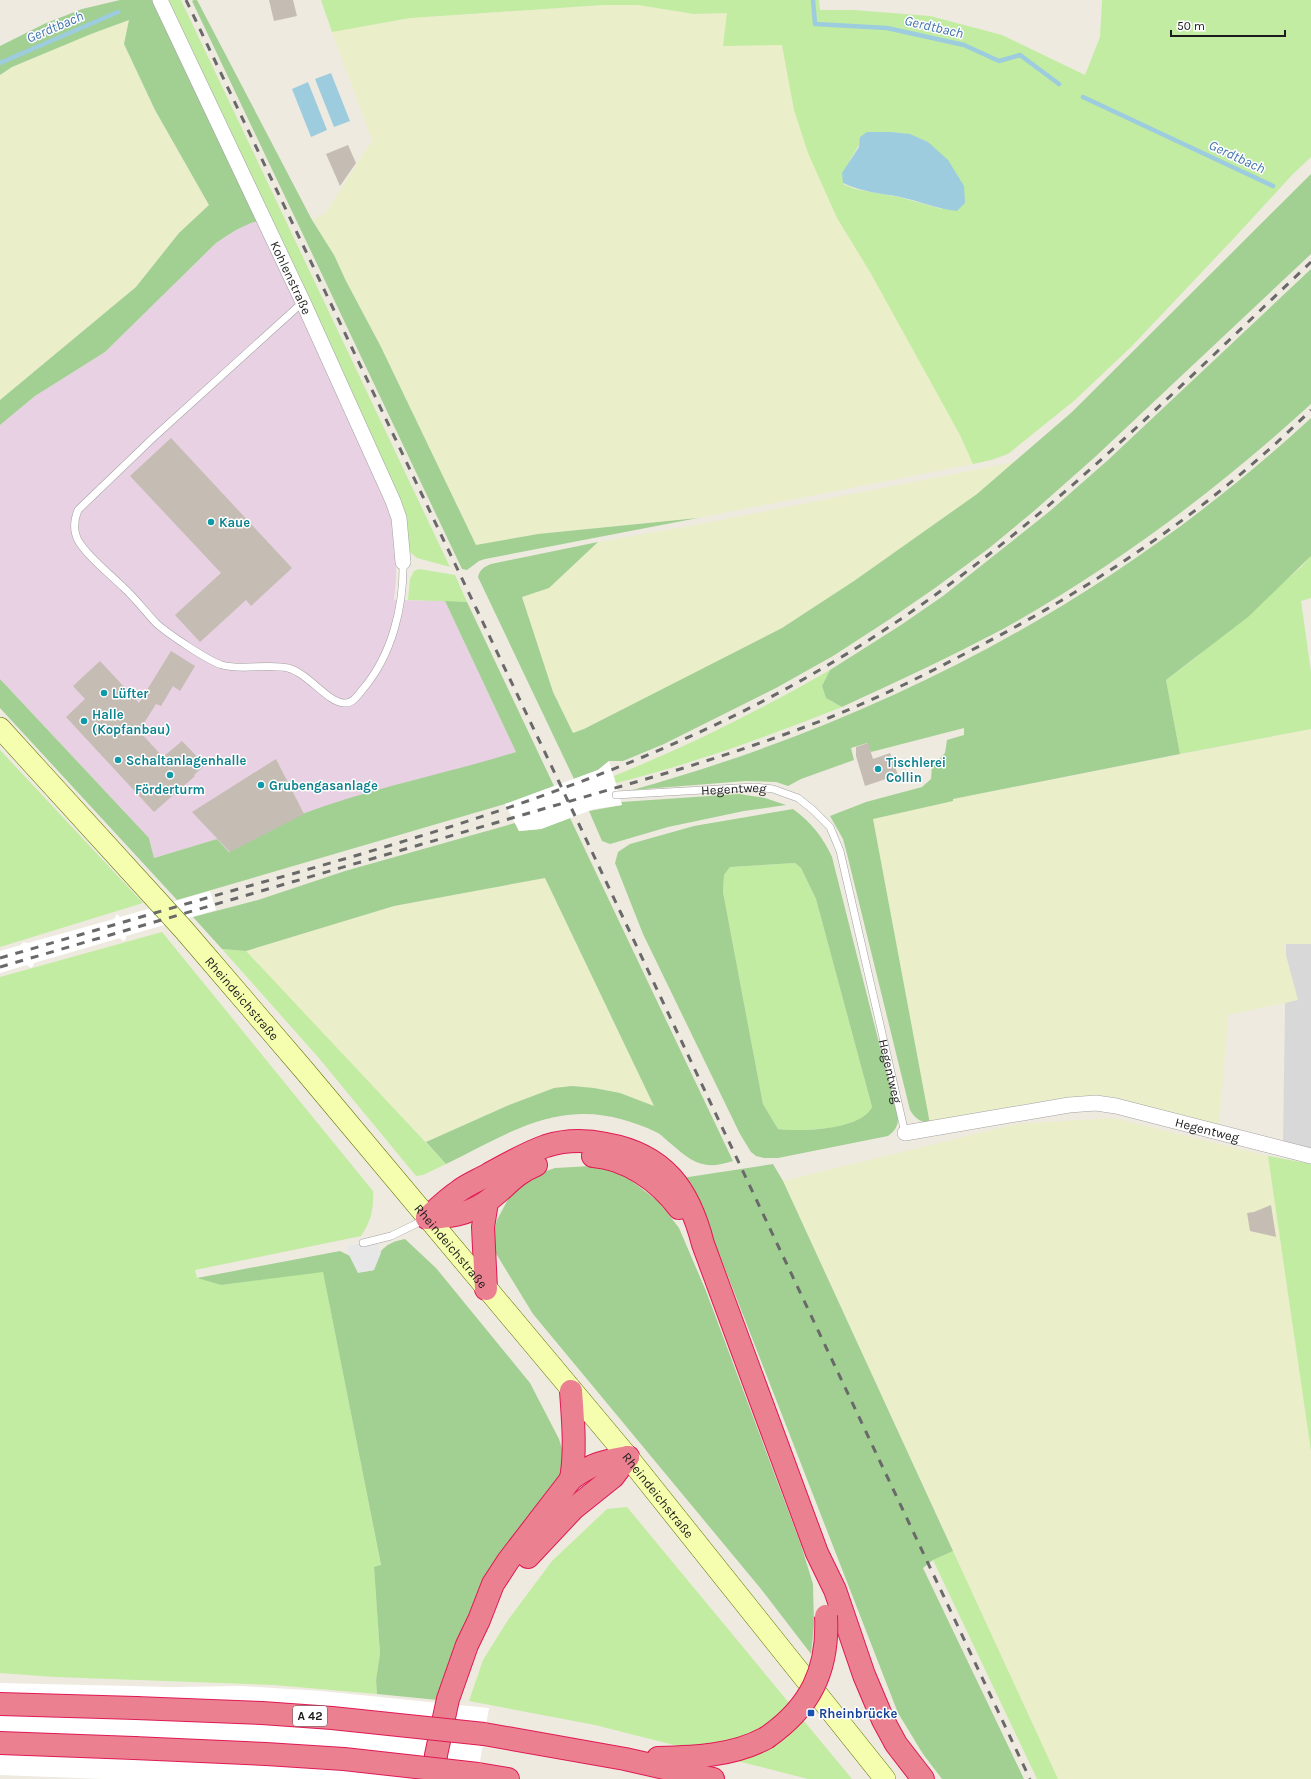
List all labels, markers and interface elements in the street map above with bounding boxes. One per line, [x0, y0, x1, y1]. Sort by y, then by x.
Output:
water label: Gerdtbach [24, 7, 86, 47]
water label: Gerdtbach [903, 12, 965, 42]
scale bar [1171, 12, 1285, 38]
text: 50 m [1177, 19, 1205, 33]
water label: Gerdtbach [1206, 137, 1268, 177]
street label: Kohlenstraße [268, 238, 315, 317]
place label: Kaue [219, 515, 250, 530]
marker: Kaue [206, 517, 216, 527]
place label: Lüfter [112, 686, 149, 701]
marker: Lüfter [99, 688, 109, 698]
place label: Halle (Kopfanbau) [92, 707, 170, 737]
marker: Halle (Kopfanbau) [79, 716, 89, 726]
place label: Schaltanlagenhalle [126, 753, 246, 768]
marker: Schaltanlagenhalle [113, 755, 123, 765]
place label: Tischlerei Collin [886, 755, 946, 785]
marker: Tischlerei Collin [873, 764, 883, 774]
marker: Förderturm [165, 770, 175, 780]
place label: Grubengasanlage [269, 778, 378, 793]
street label: Hegentweg [701, 779, 768, 798]
marker: Grubengasanlage [256, 780, 266, 790]
place label: Förderturm [135, 782, 205, 797]
street label: Rheindeichstraße [202, 953, 283, 1043]
street label: Hegentweg [876, 1037, 906, 1105]
street label: Hegentweg [1174, 1114, 1242, 1145]
street label: Rheindeichstraße [412, 1201, 491, 1291]
street label: Rheindeichstraße [620, 1449, 697, 1541]
road number: A 42 [293, 1706, 327, 1726]
place label: Rheinbrücke [819, 1706, 898, 1721]
marker: Rheinbrücke [806, 1708, 816, 1718]

